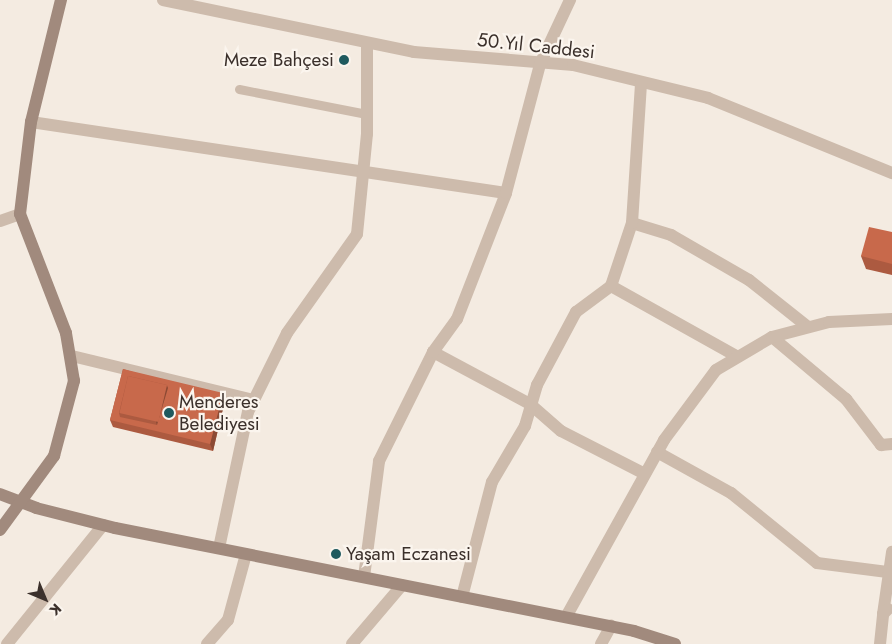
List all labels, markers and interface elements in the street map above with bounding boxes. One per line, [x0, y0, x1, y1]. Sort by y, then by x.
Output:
street label: 50.Yıl Caddesi [476, 28, 596, 64]
place label: Meze Bahçesi [224, 49, 334, 71]
marker: Meze Bahçesi [338, 54, 350, 66]
place label: Menderes Belediyesi [179, 391, 260, 435]
marker: Menderes Belediyesi [163, 407, 175, 419]
place label: Yaşam Eczanesi [346, 543, 471, 565]
marker: Yaşam Eczanesi [330, 548, 342, 560]
north arrow [20, 574, 70, 624]
text: K [45, 599, 66, 620]

